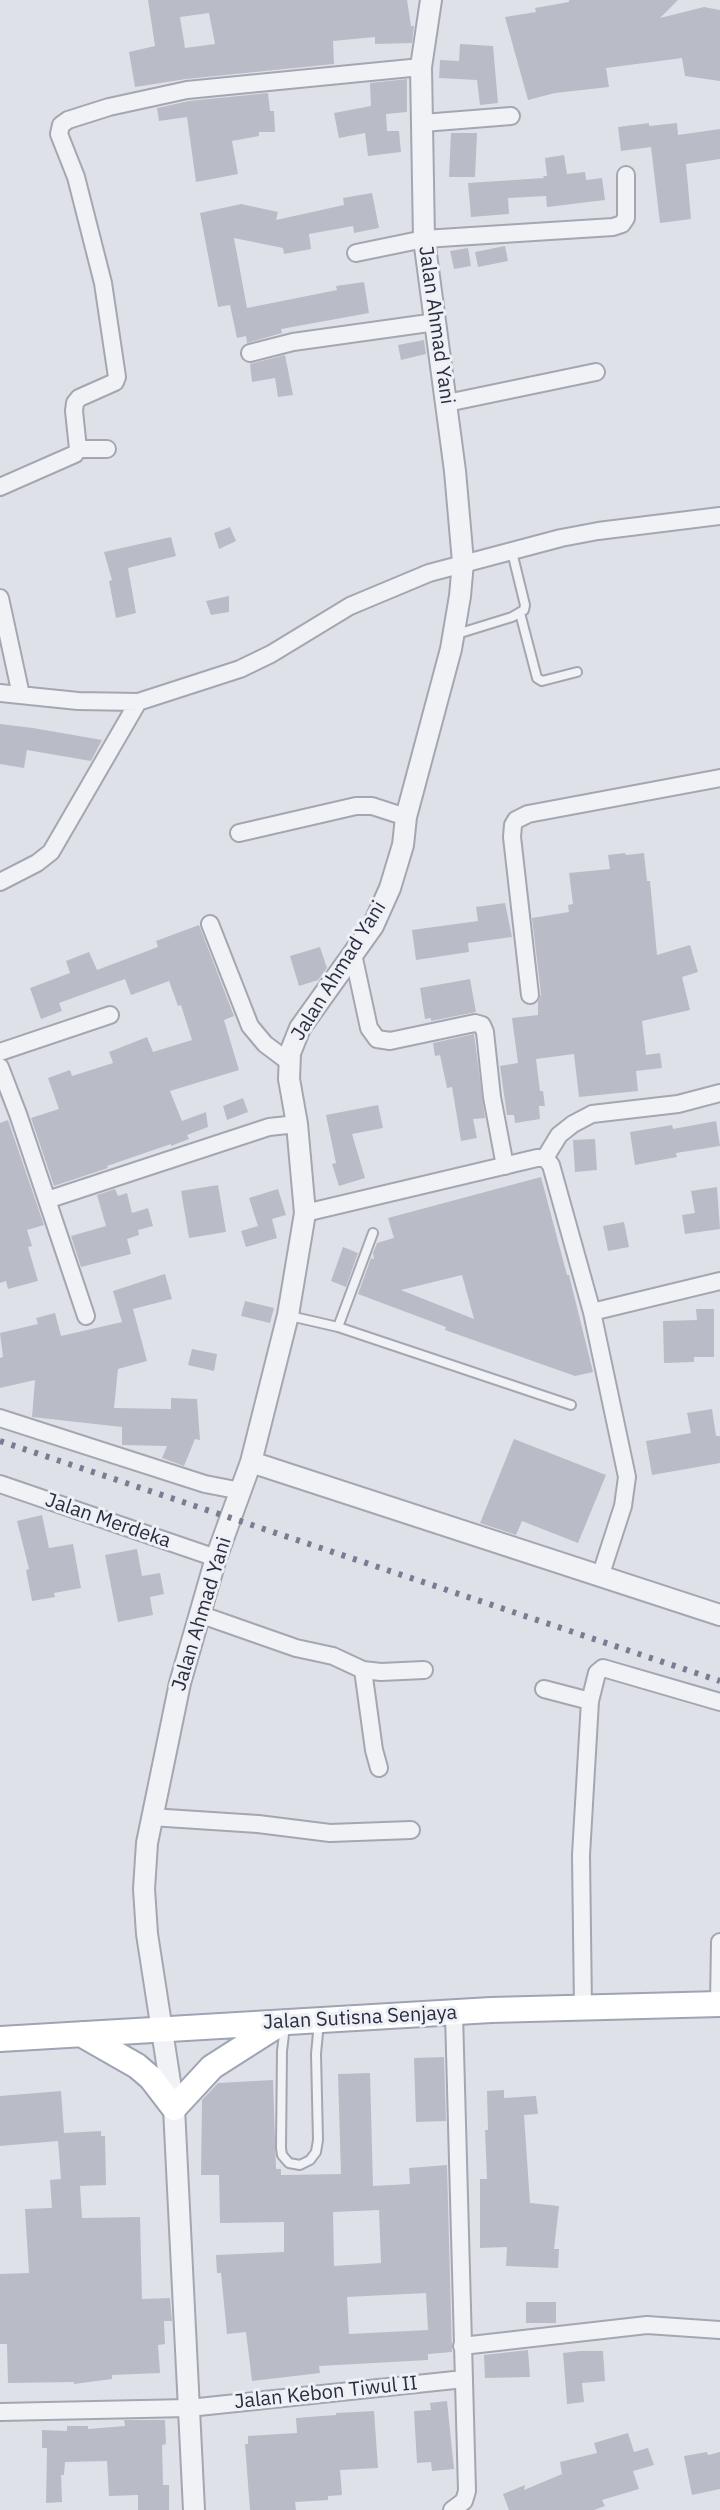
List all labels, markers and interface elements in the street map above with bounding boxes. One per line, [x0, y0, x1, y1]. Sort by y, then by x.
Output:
street label: Jalan Ahmad Yani [413, 244, 459, 406]
street label: Jalan Ahmad Yani [287, 897, 391, 1045]
street label: Jalan Merdeka [42, 1488, 174, 1554]
street label: Jalan Ahmad Yani [167, 1534, 237, 1694]
street label: Jalan Sutisna Senjaya [262, 2001, 458, 2035]
street label: Jalan Kebon Tiwul II [233, 2371, 419, 2415]

